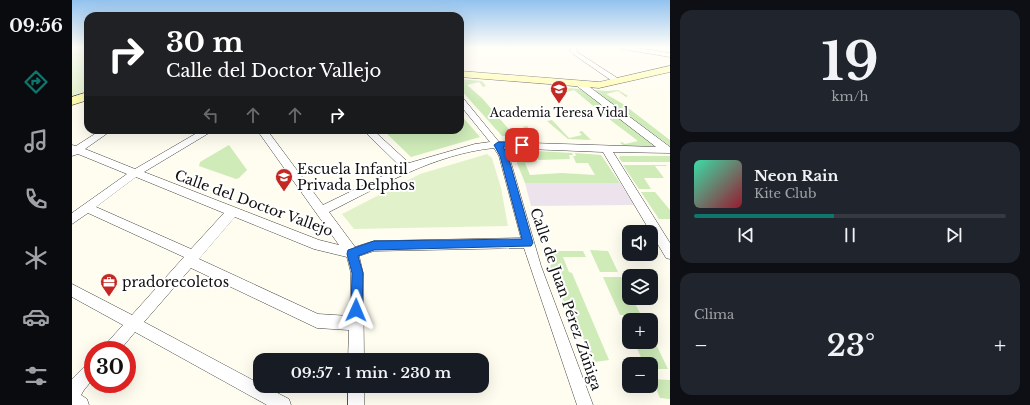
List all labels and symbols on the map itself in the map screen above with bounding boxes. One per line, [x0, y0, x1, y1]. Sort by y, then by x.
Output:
school or university icon: Academia Teresa Vidal [549, 79, 569, 104]
place label: Academia Teresa Vidal [489, 105, 628, 120]
pin [505, 128, 539, 162]
place label: Escuela Infantil Privada Delphos [297, 160, 415, 194]
street label: Calle del Doctor Vallejo [172, 166, 336, 240]
school or university icon: Escuela Infantil Privada Delphos [274, 167, 294, 192]
street label: Calle de Juan Pérez Zúñiga [526, 205, 606, 393]
office icon: pradorecoletos [99, 272, 119, 297]
place label: pradorecoletos [122, 273, 229, 291]
position arrow [335, 289, 377, 331]
speed limit sign: 30 [84, 341, 136, 393]

